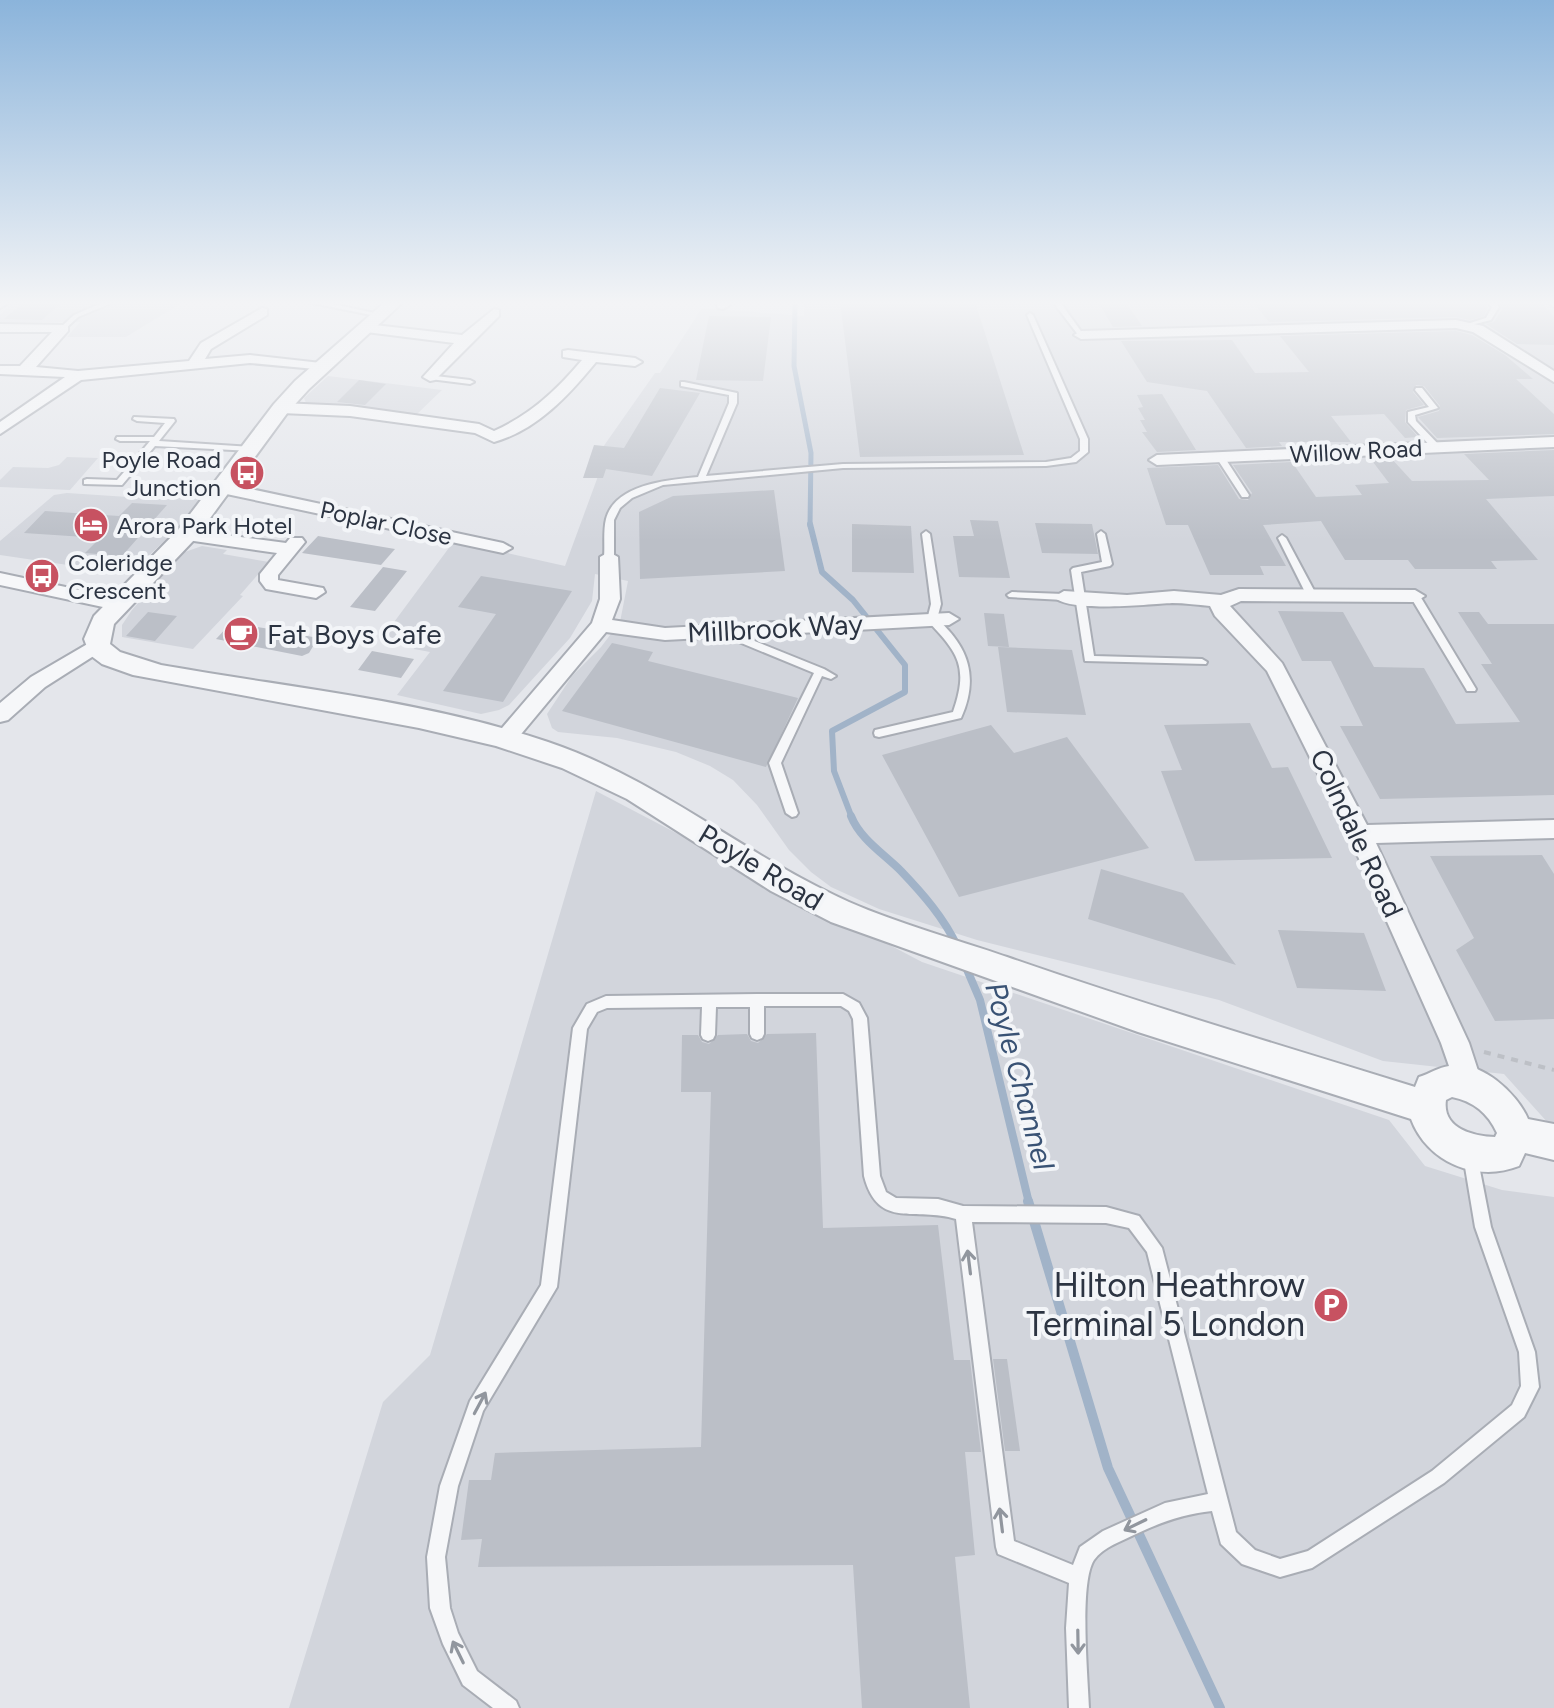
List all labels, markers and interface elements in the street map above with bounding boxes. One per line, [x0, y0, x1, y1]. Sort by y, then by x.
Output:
street label: Willow Road [1289, 433, 1423, 469]
place label: Poyle Road Junction [102, 445, 221, 502]
bus stop icon: Poyle Road Junction [228, 454, 266, 492]
street label: Poplar Close [317, 495, 455, 551]
hotel icon: Arora Park Hotel [72, 506, 110, 544]
place label: Arora Park Hotel [117, 511, 292, 540]
place label: Coleridge Crescent [68, 548, 173, 605]
bus stop icon: Coleridge Crescent [23, 557, 61, 595]
street label: Millbrook Way [686, 606, 864, 650]
cafe icon: Fat Boys Cafe [222, 615, 260, 653]
place label: Fat Boys Cafe [267, 617, 441, 651]
street label: Colndale Road [1303, 743, 1411, 923]
street label: Poyle Road [693, 817, 829, 917]
water label: Poyle Channel [977, 978, 1063, 1174]
one-way arrow [961, 1250, 976, 1275]
place label: Hilton Heathrow Terminal 5 London [1026, 1265, 1305, 1345]
parking icon: Hilton Heathrow Terminal 5 London [1312, 1286, 1350, 1324]
one-way arrow [473, 1391, 489, 1415]
one-way arrow [994, 1507, 1009, 1534]
one-way arrow [1124, 1518, 1148, 1533]
one-way arrow [1070, 1628, 1086, 1655]
one-way arrow [449, 1641, 464, 1664]

